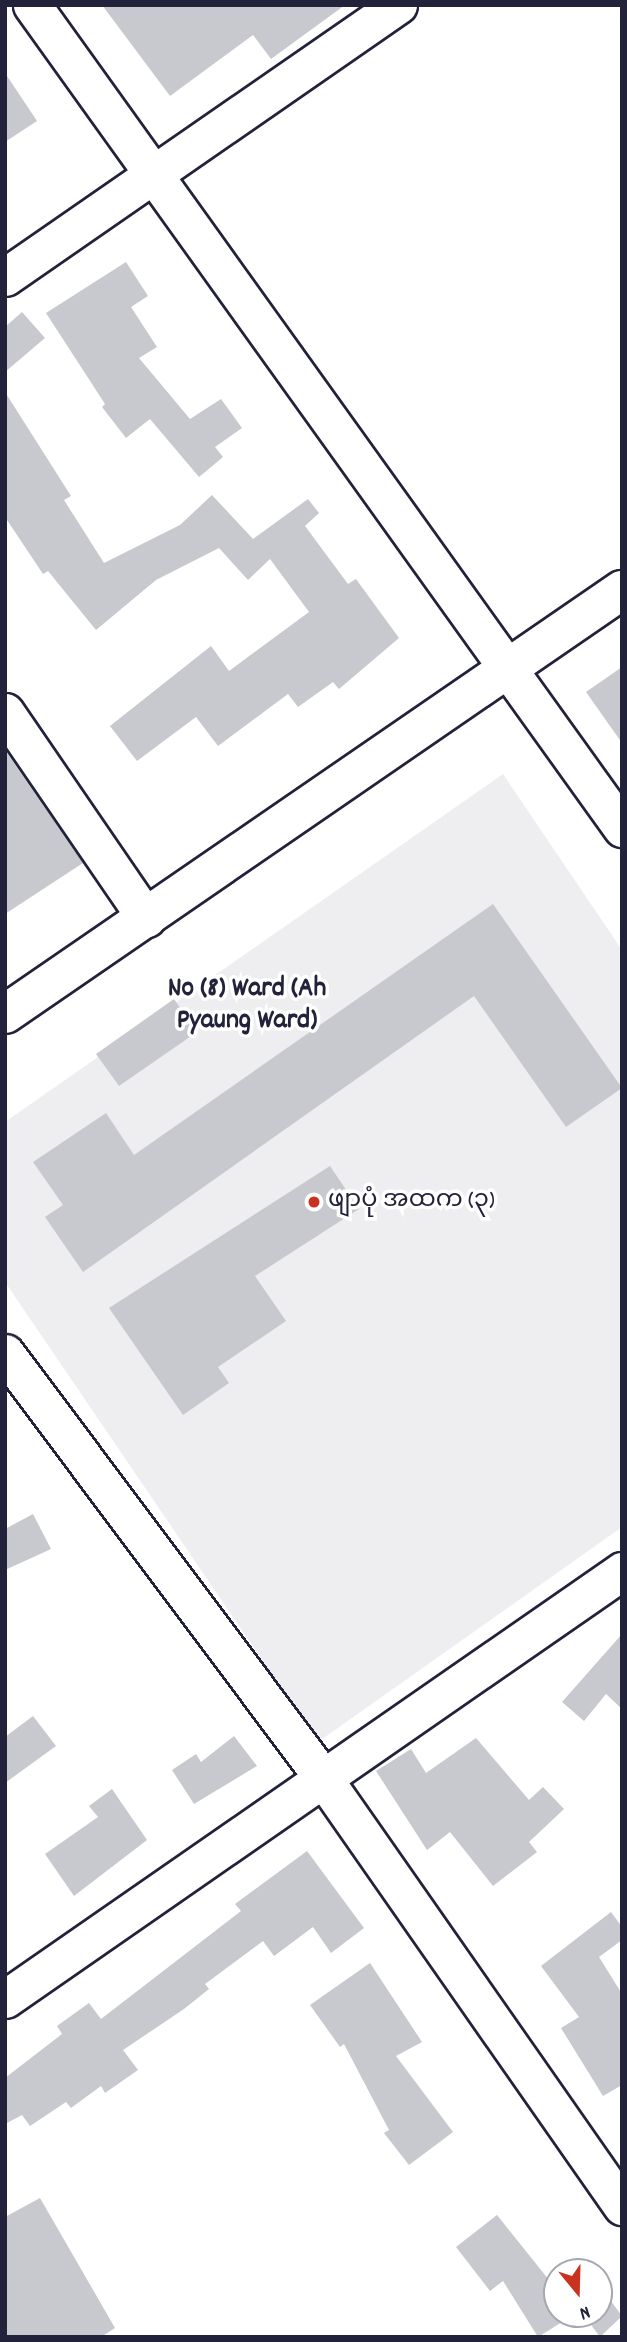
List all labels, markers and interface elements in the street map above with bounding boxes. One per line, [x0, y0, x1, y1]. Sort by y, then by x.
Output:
district label: No (8) Ward (Ah Pyaung Ward) [168, 973, 326, 1039]
place label: ဖျာပုံ အထက (၃) [328, 1188, 495, 1216]
marker: ဖျာပုံ အထက (၃) [306, 1194, 322, 1210]
north arrow [543, 2258, 613, 2328]
text: N [576, 2297, 593, 2326]

